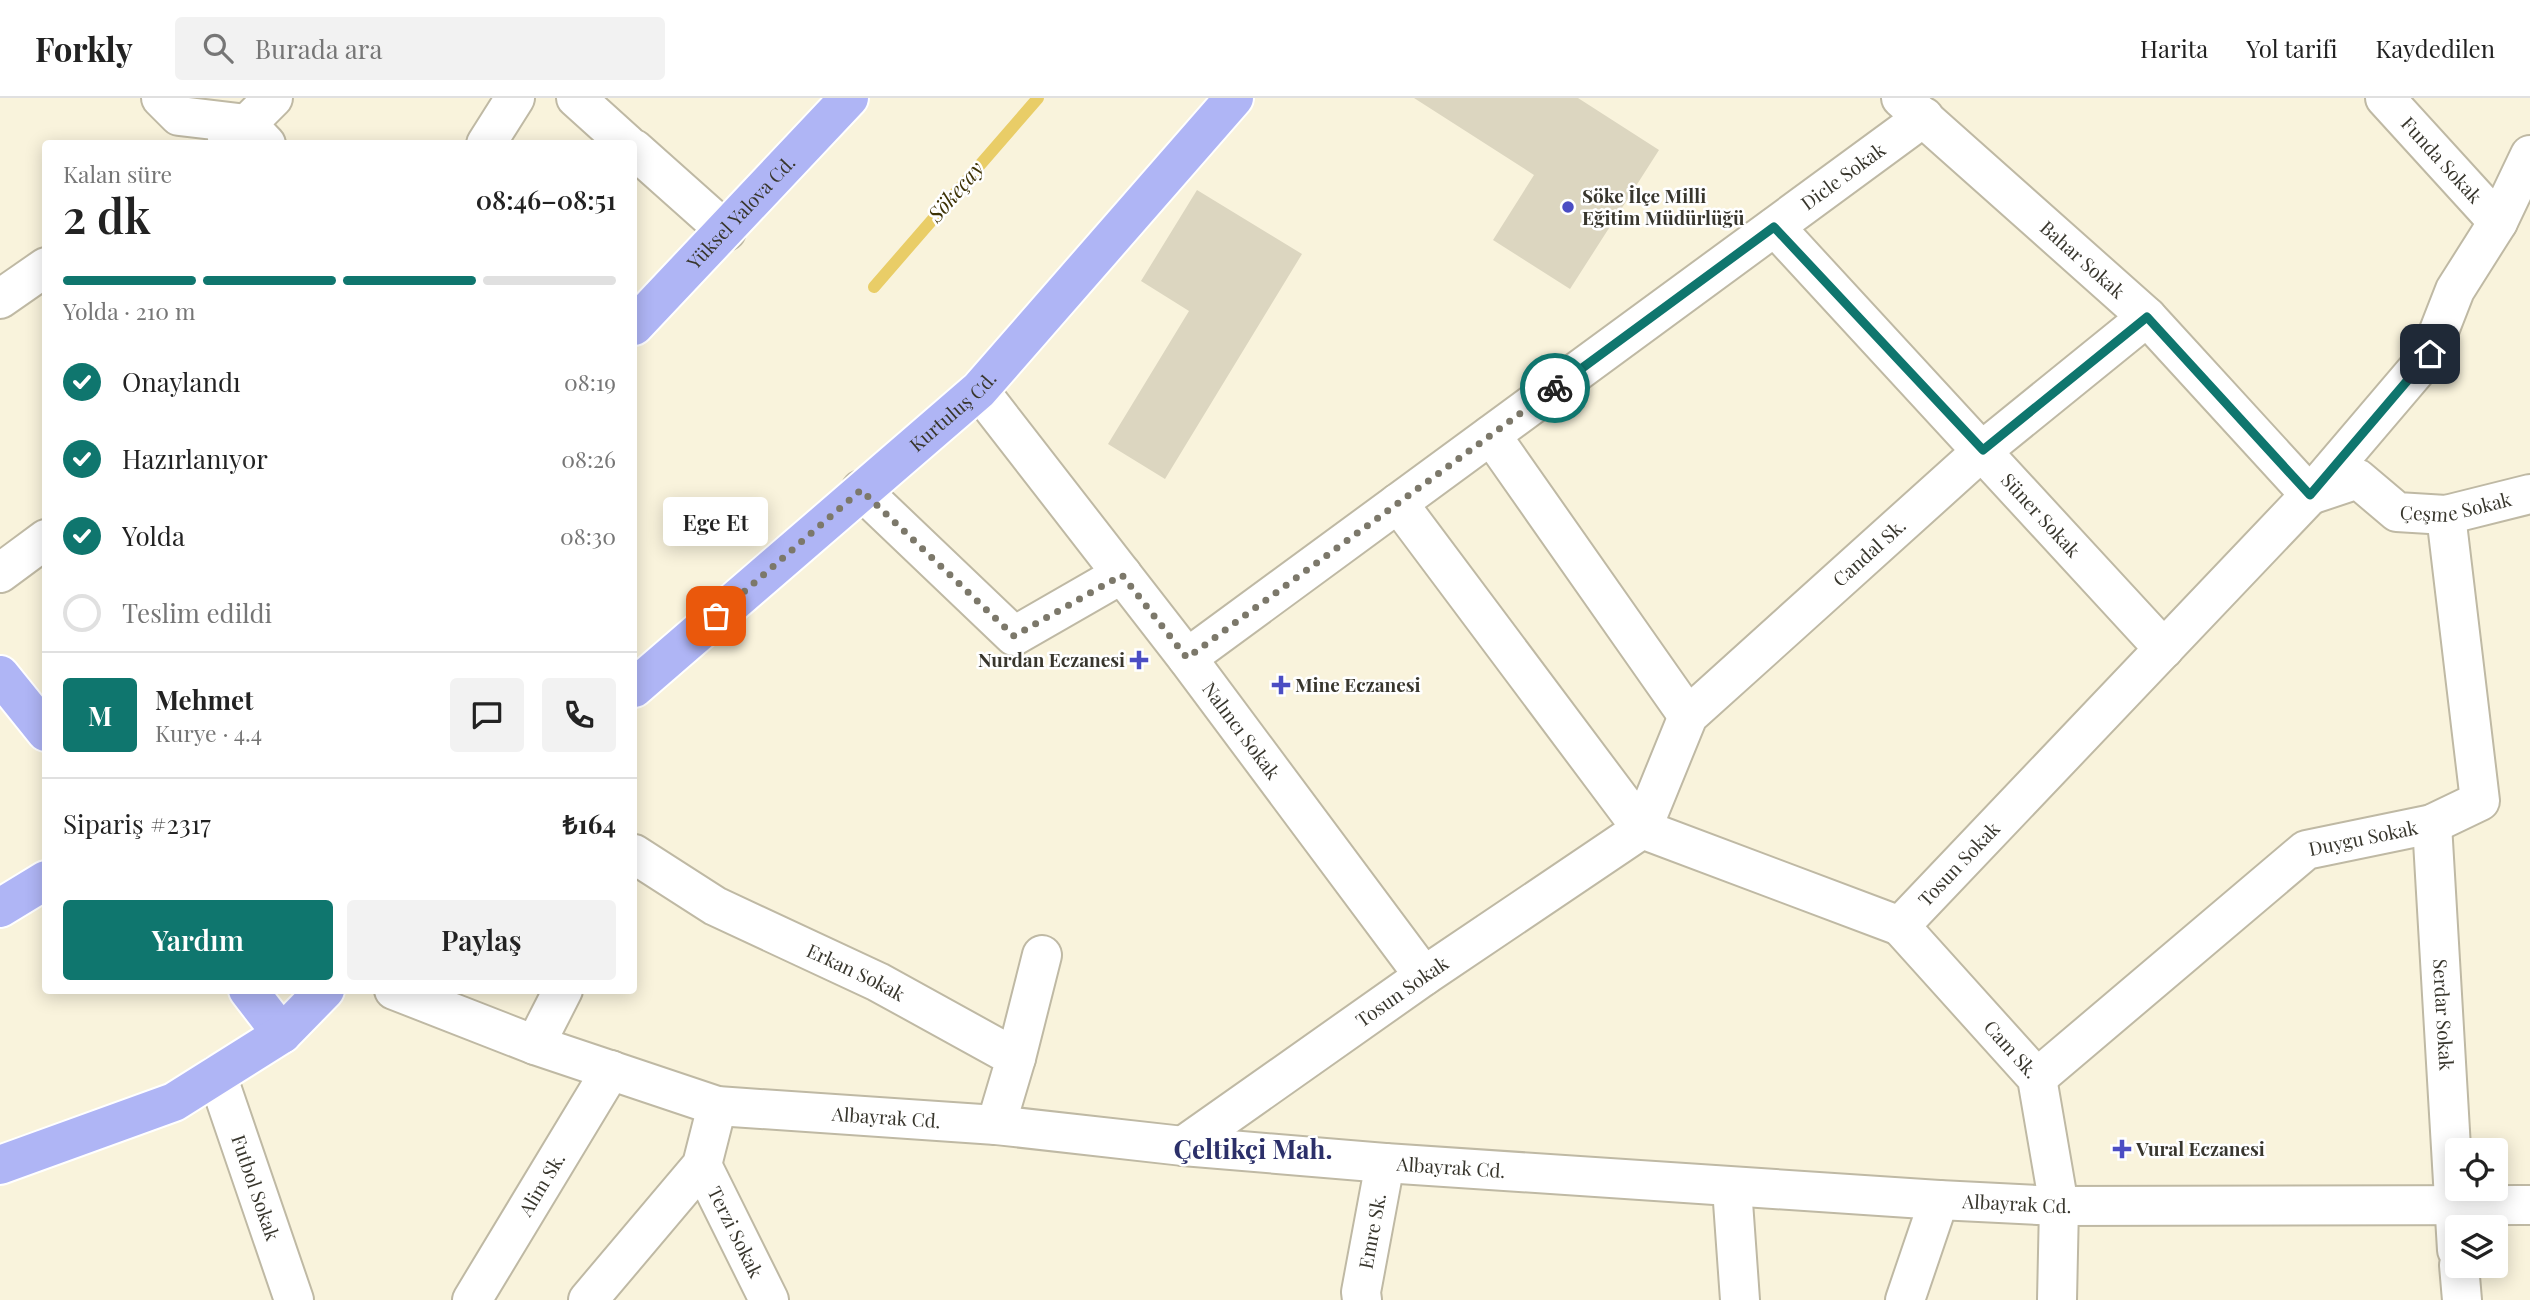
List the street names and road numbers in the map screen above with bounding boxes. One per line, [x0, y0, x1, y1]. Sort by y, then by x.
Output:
street label: Funda Sokak [2396, 110, 2489, 209]
street label: Dicle Sokak [1795, 135, 1891, 215]
street label: Yüksel Yalova Cd. [680, 149, 800, 275]
street label: Bahar Sokak [2035, 214, 2132, 304]
street label: Kurtuluş Cd. [903, 365, 1001, 457]
street label: Süner Sokak [1996, 467, 2087, 563]
street label: Çeşme Sokak [2399, 485, 2515, 527]
street label: Candal Sk. [1826, 512, 1911, 592]
street label: Nalıncı Sokak [1197, 676, 1287, 785]
street label: Duygu Sokak [2306, 813, 2420, 861]
street label: Tosun Sokak [1912, 815, 2005, 911]
street label: Erkan Sokak [803, 937, 911, 1007]
street label: Tosun Sokak [1350, 949, 1453, 1032]
street label: Serdar Sokak [2428, 958, 2460, 1072]
street label: Cam Sk. [1979, 1014, 2045, 1083]
street label: Albayrak Cd. [830, 1100, 942, 1133]
street label: Futbol Sokak [226, 1131, 287, 1244]
street label: Alim Sk. [511, 1147, 570, 1222]
street label: Albayrak Cd. [1395, 1150, 1506, 1183]
street label: Terzi Sokak [703, 1182, 770, 1282]
street label: Albayrak Cd. [1961, 1187, 2071, 1218]
street label: Emre Sk. [1352, 1191, 1391, 1271]

